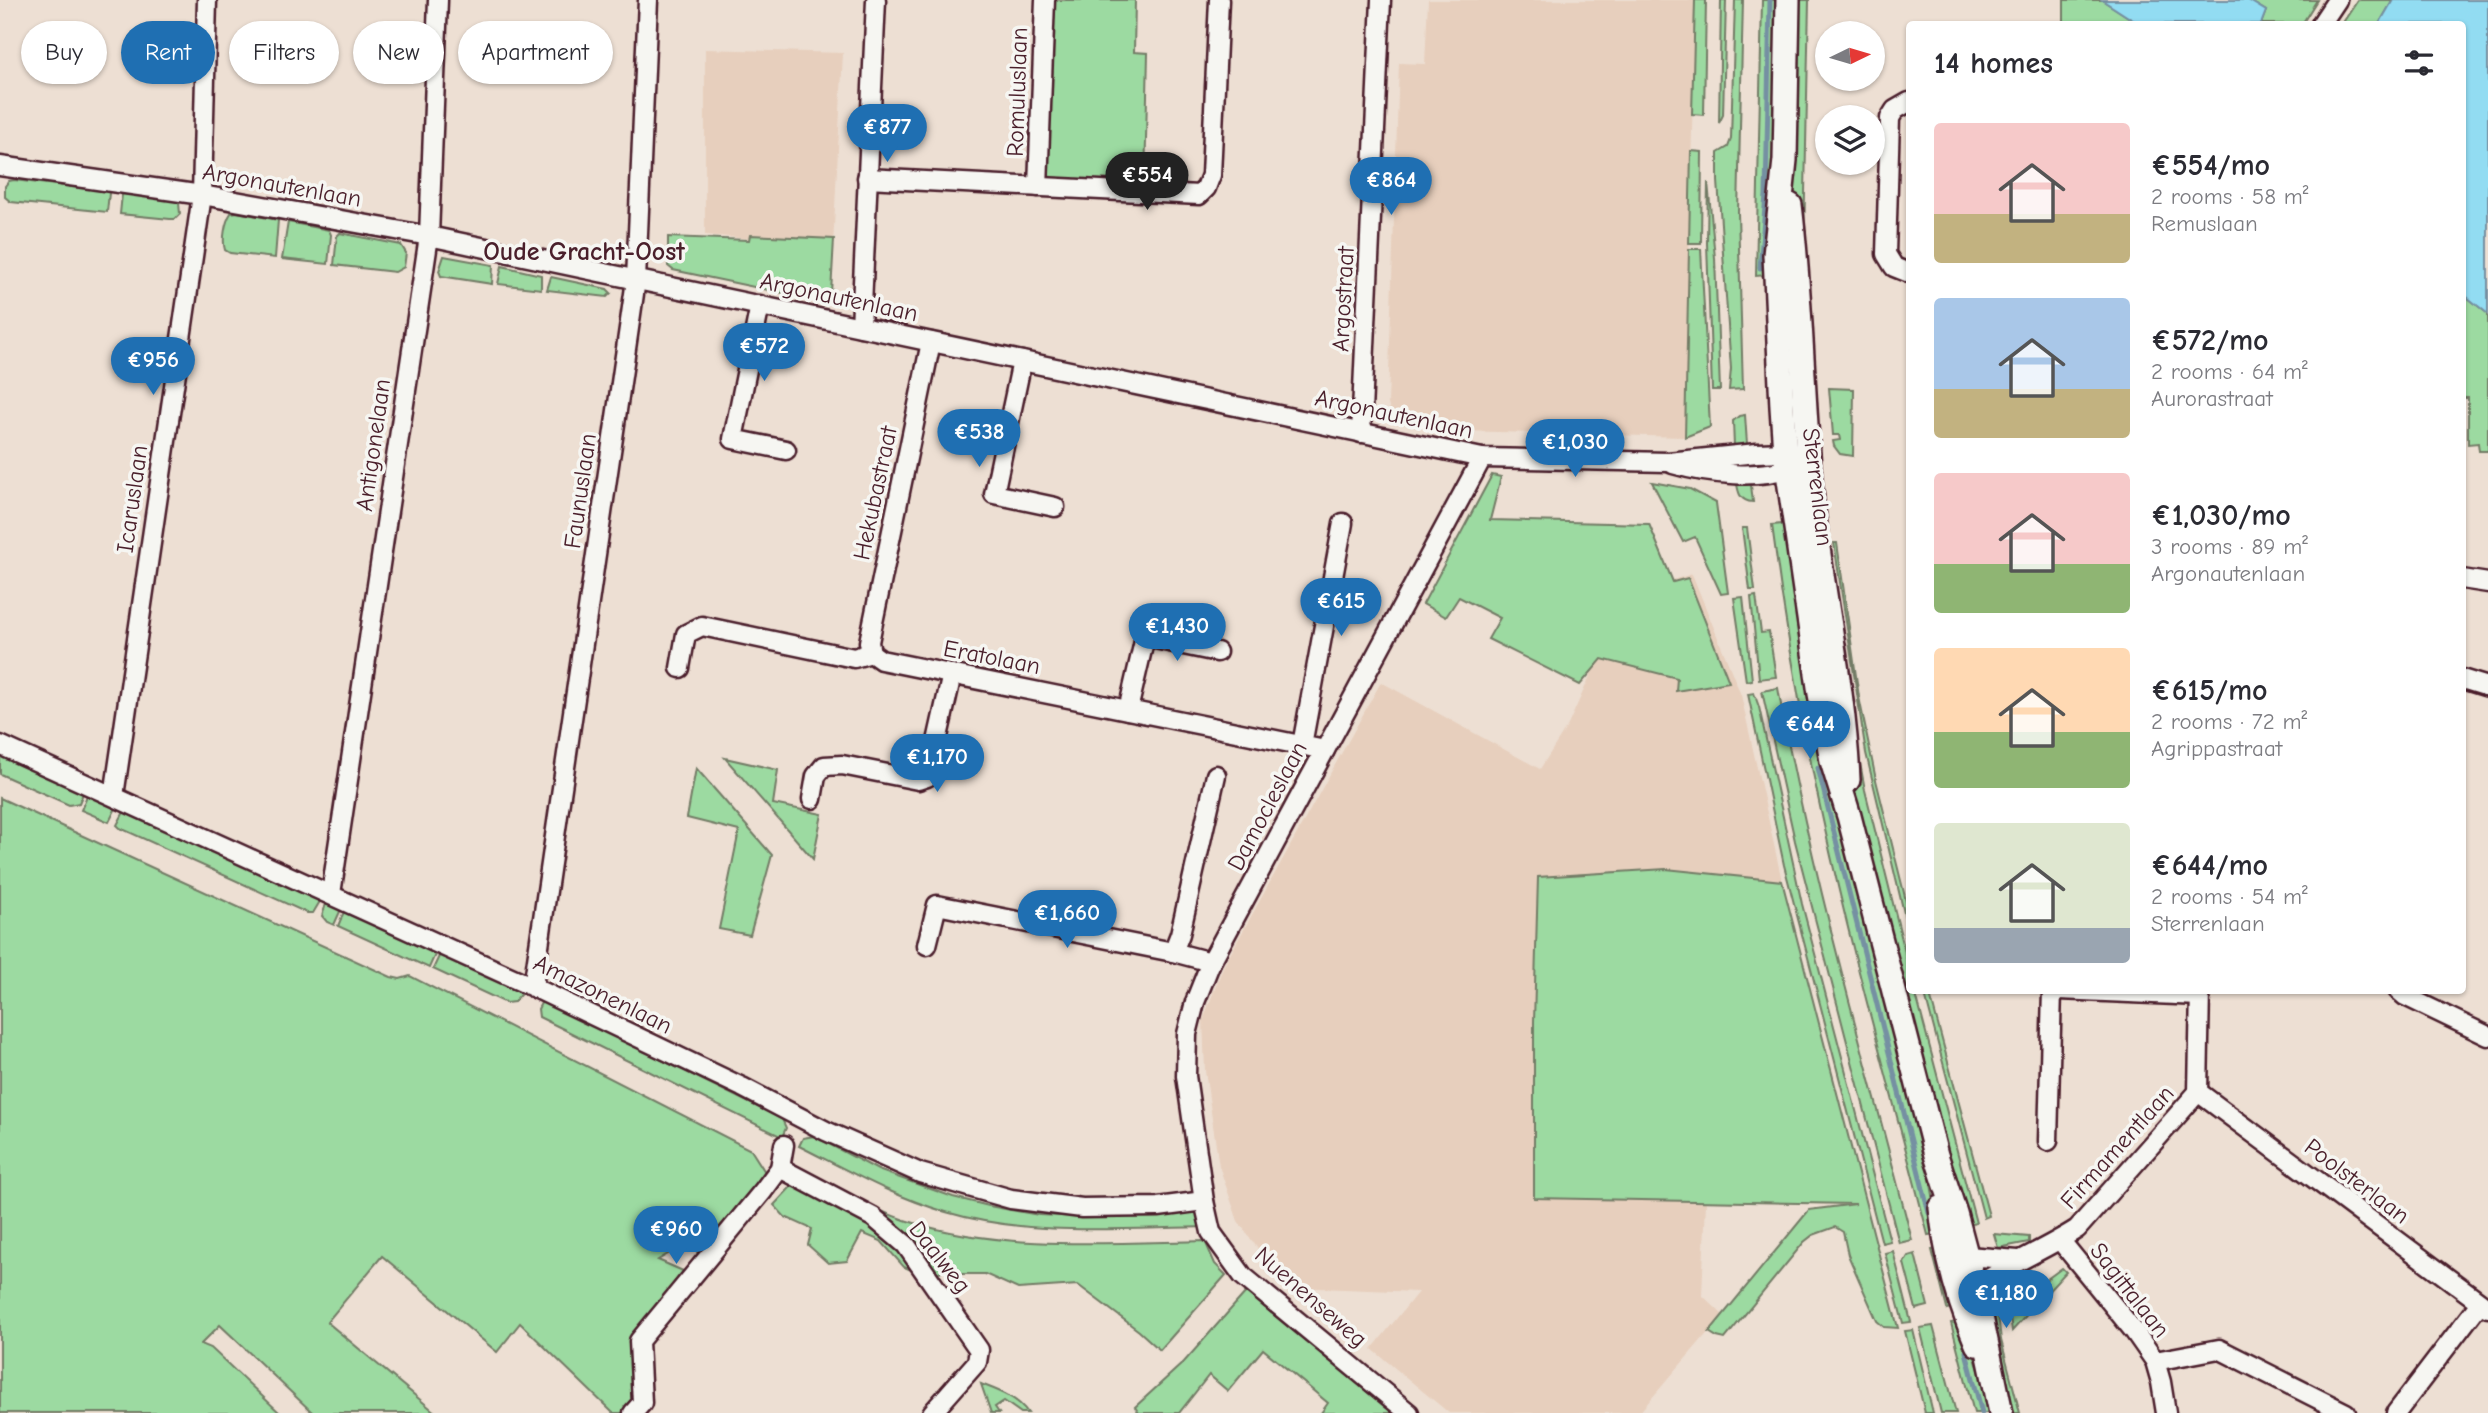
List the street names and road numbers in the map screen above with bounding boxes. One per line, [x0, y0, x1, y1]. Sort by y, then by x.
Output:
street label: Romuluslaan [1001, 27, 1033, 157]
street label: Argonautenlaan [200, 157, 364, 213]
street label: Argostraat [1326, 244, 1360, 352]
street label: Argonautenlaan [757, 267, 921, 327]
street label: Antigonelaan [350, 377, 396, 513]
street label: Argonautenlaan [1312, 384, 1476, 444]
street label: Hekubastraat [847, 422, 903, 562]
street label: Sterrenlaan [1797, 426, 1839, 548]
street label: Faunuslaan [558, 432, 602, 550]
street label: Icaruslaan [111, 443, 153, 555]
street label: Eratolaan [941, 634, 1043, 680]
street label: Damocleslaan [1221, 737, 1313, 875]
street label: Amazonenlaan [529, 948, 677, 1040]
street label: Firmamentlaan [2054, 1080, 2180, 1214]
street label: Poolsterlaan [2299, 1132, 2415, 1230]
street label: Daalweg [903, 1215, 977, 1299]
street label: Sagittalaan [2084, 1237, 2176, 1343]
street label: Nuenenseweg [1249, 1241, 1373, 1353]

